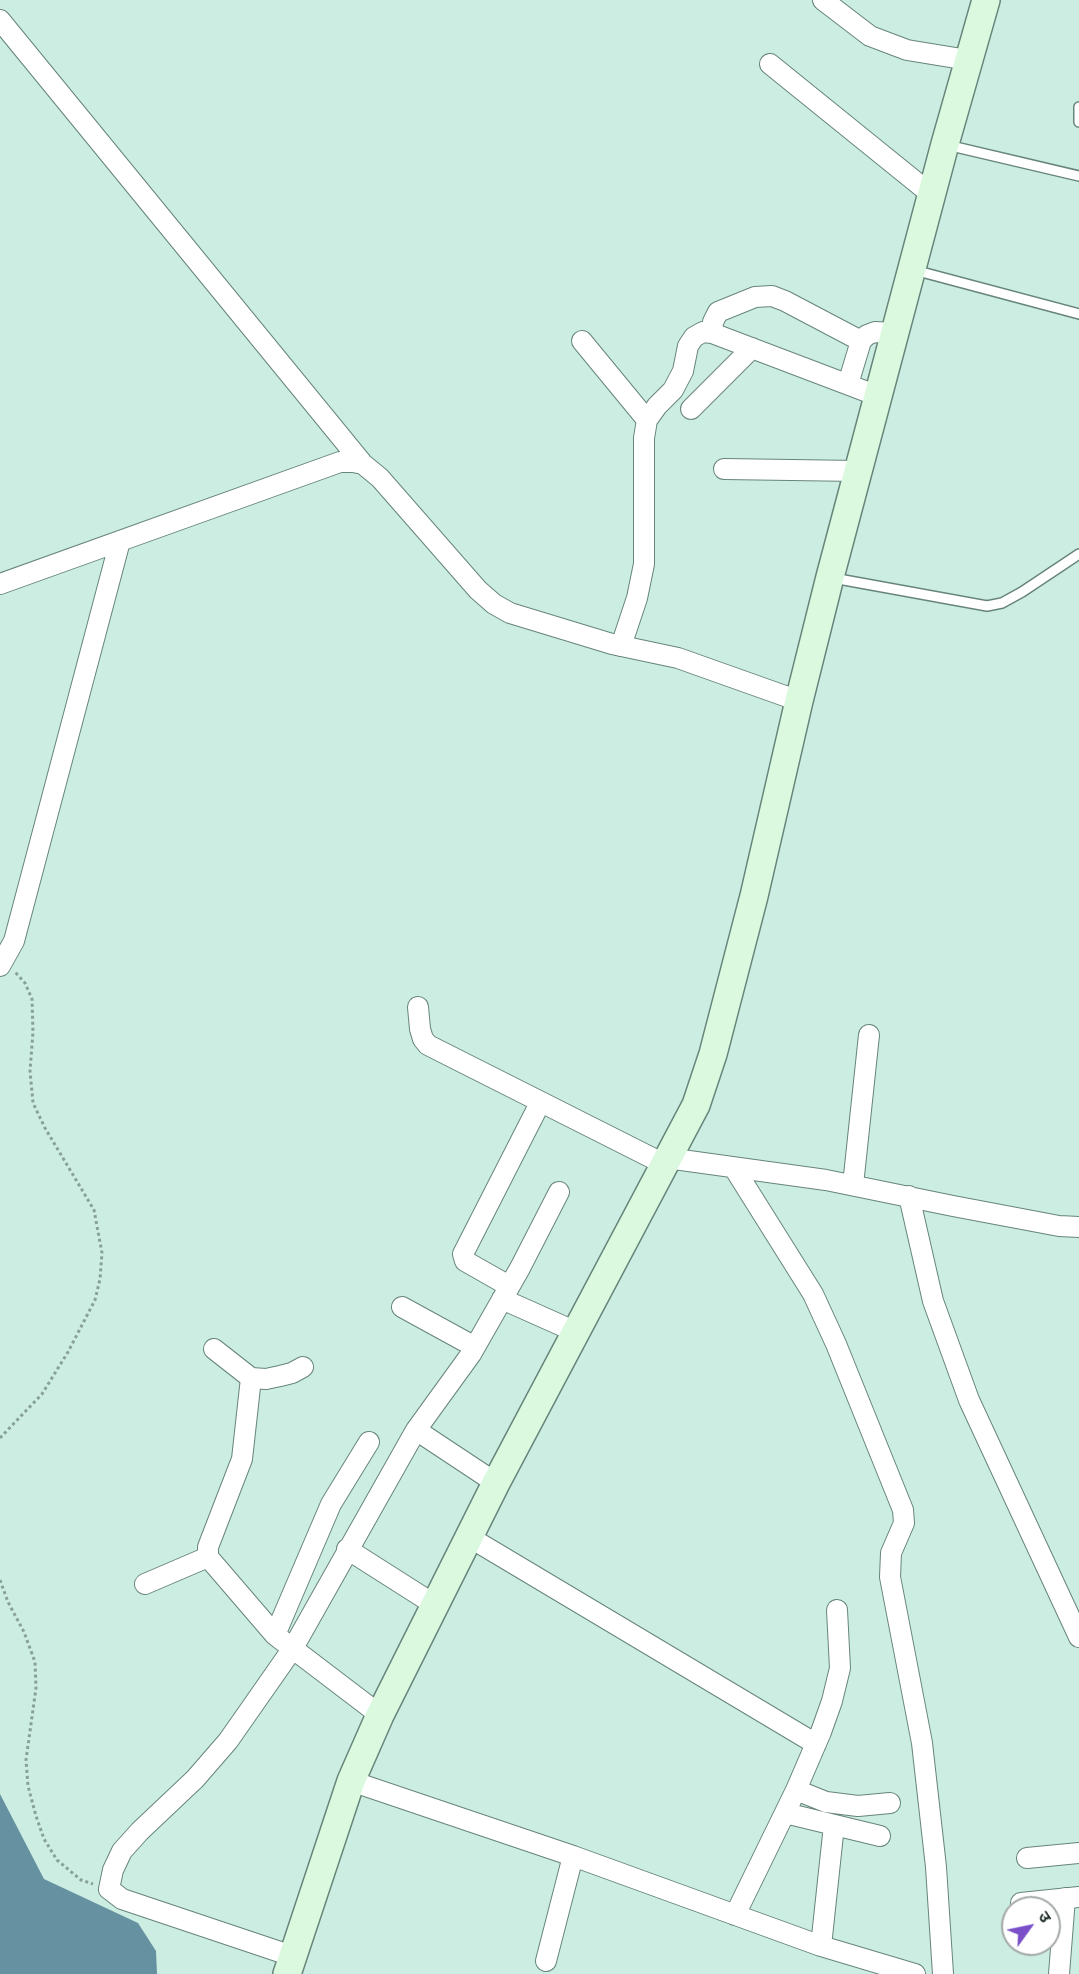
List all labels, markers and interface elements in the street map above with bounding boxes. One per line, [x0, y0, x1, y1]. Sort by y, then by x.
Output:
north arrow [1001, 1896, 1061, 1956]
text: उ [1034, 1908, 1055, 1926]

